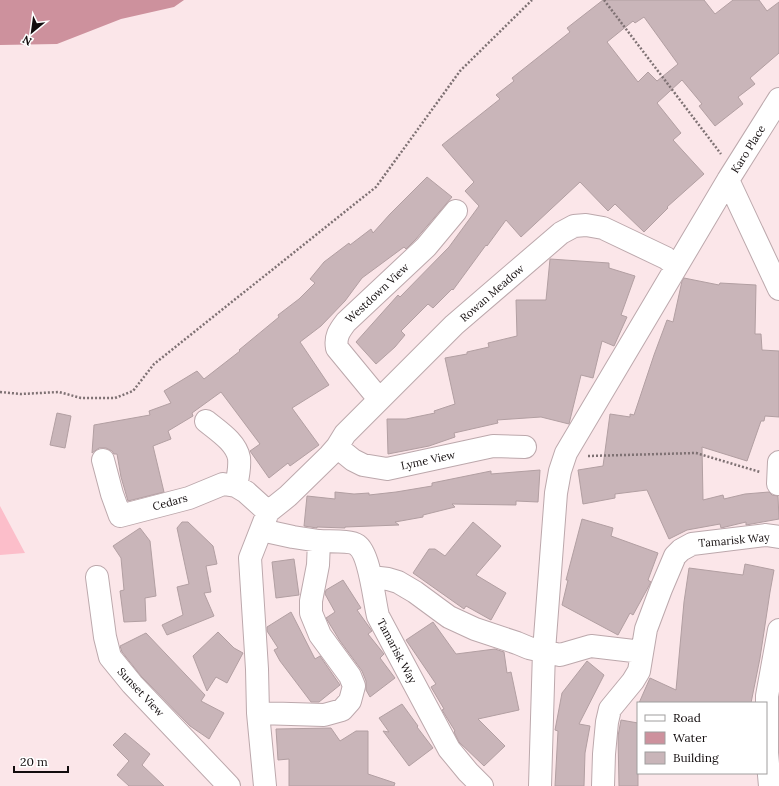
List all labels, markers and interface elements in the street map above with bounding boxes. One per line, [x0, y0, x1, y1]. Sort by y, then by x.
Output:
north arrow [12, 12, 52, 52]
text: N [20, 32, 34, 49]
street label: Karo Place [728, 122, 768, 176]
street label: Westdown View [342, 260, 412, 326]
street label: Rowan Meadow [457, 261, 527, 325]
street label: Lyme View [399, 447, 457, 473]
street label: Cedars [151, 491, 189, 513]
street label: Tamarisk Way [698, 530, 770, 550]
street label: Tamarisk Way [374, 616, 420, 686]
street label: Sunset View [115, 664, 168, 720]
legend [637, 702, 767, 774]
text: Road [673, 710, 701, 725]
text: Water [673, 730, 708, 745]
scale bar [14, 748, 68, 774]
text: Building [673, 750, 719, 765]
text: 20 m [20, 754, 48, 769]

